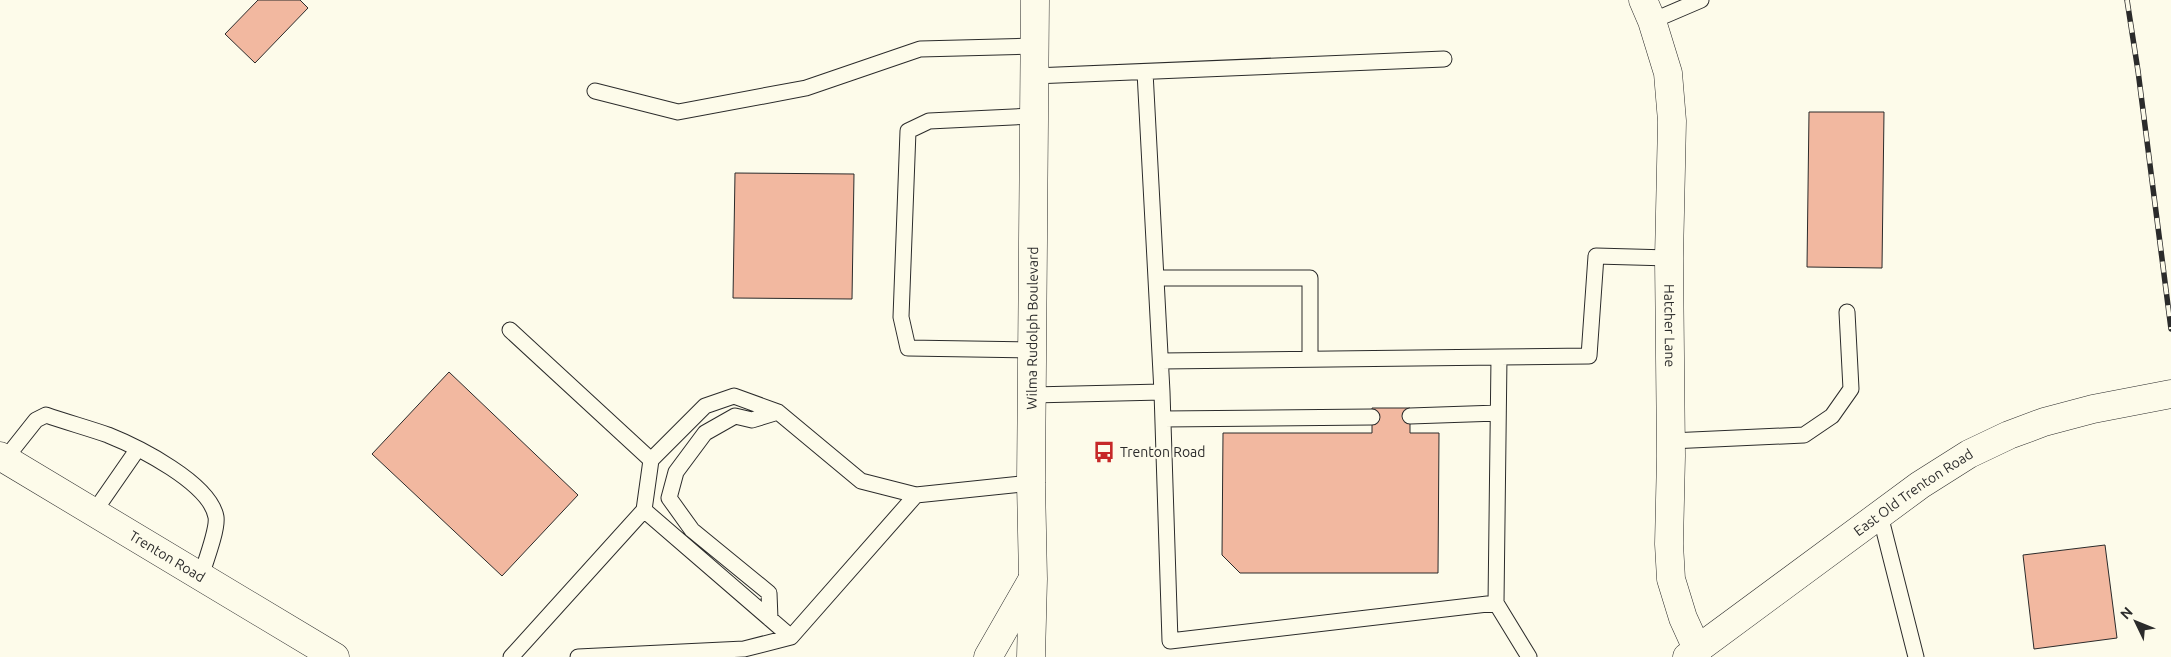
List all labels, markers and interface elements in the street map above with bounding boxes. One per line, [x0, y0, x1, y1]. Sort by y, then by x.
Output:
street label: Wilma Rudolph Boulevard [1024, 246, 1041, 410]
street label: Hatcher Lane [1661, 284, 1678, 367]
bus stop icon: Trenton Road [1091, 439, 1117, 465]
place label: Trenton Road [1120, 444, 1205, 460]
street label: East Old Trenton Road [1851, 446, 1976, 539]
street label: Trenton Road [126, 527, 208, 585]
north arrow [2111, 597, 2161, 647]
text: N [2117, 604, 2136, 622]

